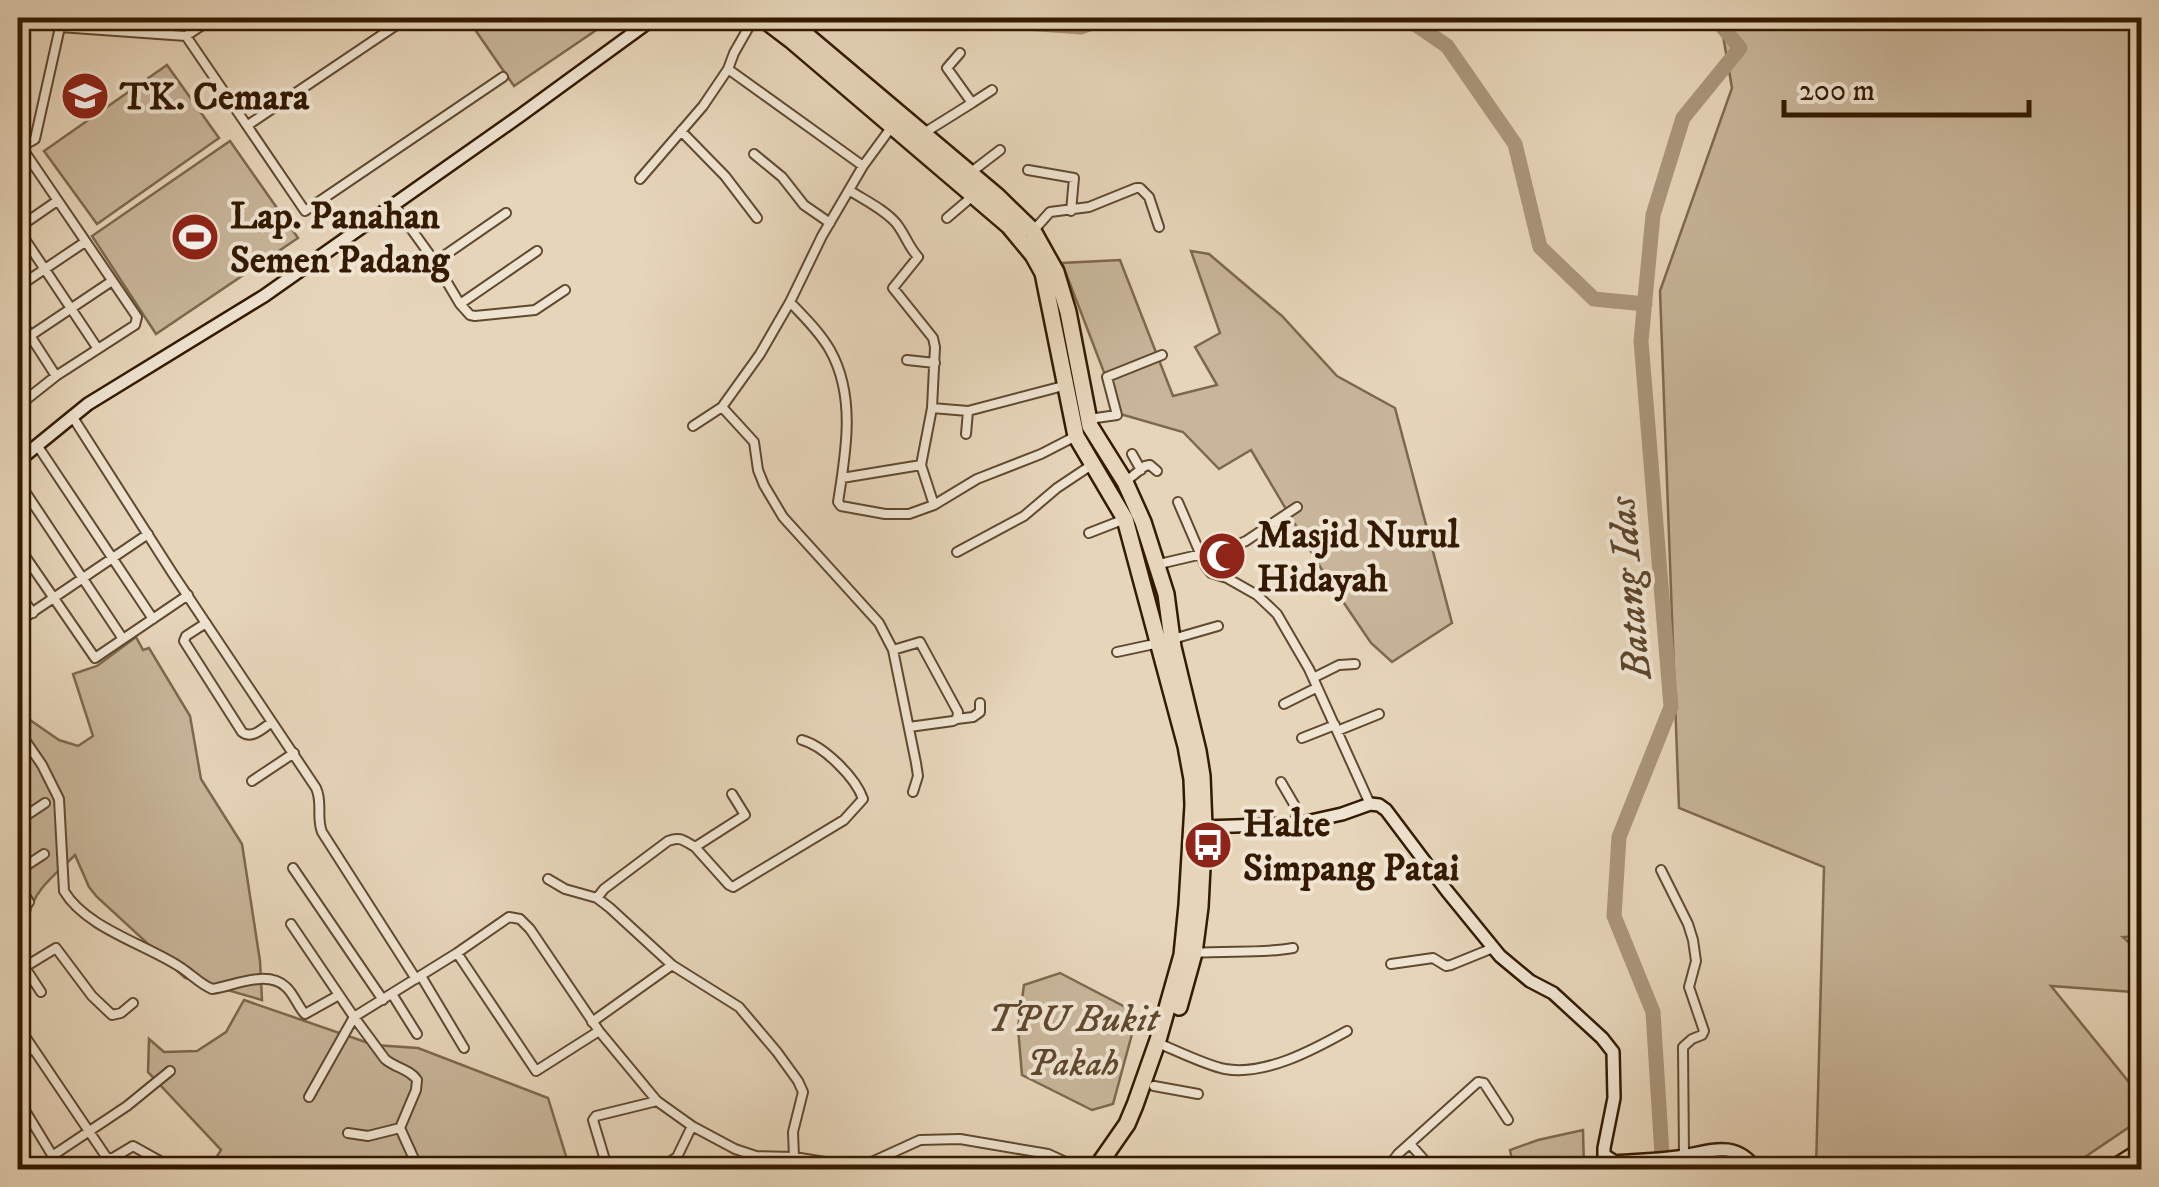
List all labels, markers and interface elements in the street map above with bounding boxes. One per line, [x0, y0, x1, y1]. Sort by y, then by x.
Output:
scale bar [1784, 55, 2029, 117]
school or university icon: TK. Cemara [59, 70, 111, 122]
text: 200 m [1799, 73, 1875, 110]
place label: TK. Cemara [119, 74, 310, 122]
place label: Lap. Panahan Semen Padang [230, 193, 451, 285]
sports icon: Lap. Panahan Semen Padang [169, 211, 221, 263]
water label: Batang Idas [1598, 494, 1664, 683]
place label: Masjid Nurul Hidayah [1257, 512, 1460, 604]
mosque icon: Masjid Nurul Hidayah [1196, 530, 1248, 582]
place label: Halte Simpang Patai [1243, 801, 1460, 893]
bus stop icon: Halte Simpang Patai [1182, 819, 1234, 871]
park label: TPU Bukit Pakah [988, 996, 1161, 1088]

